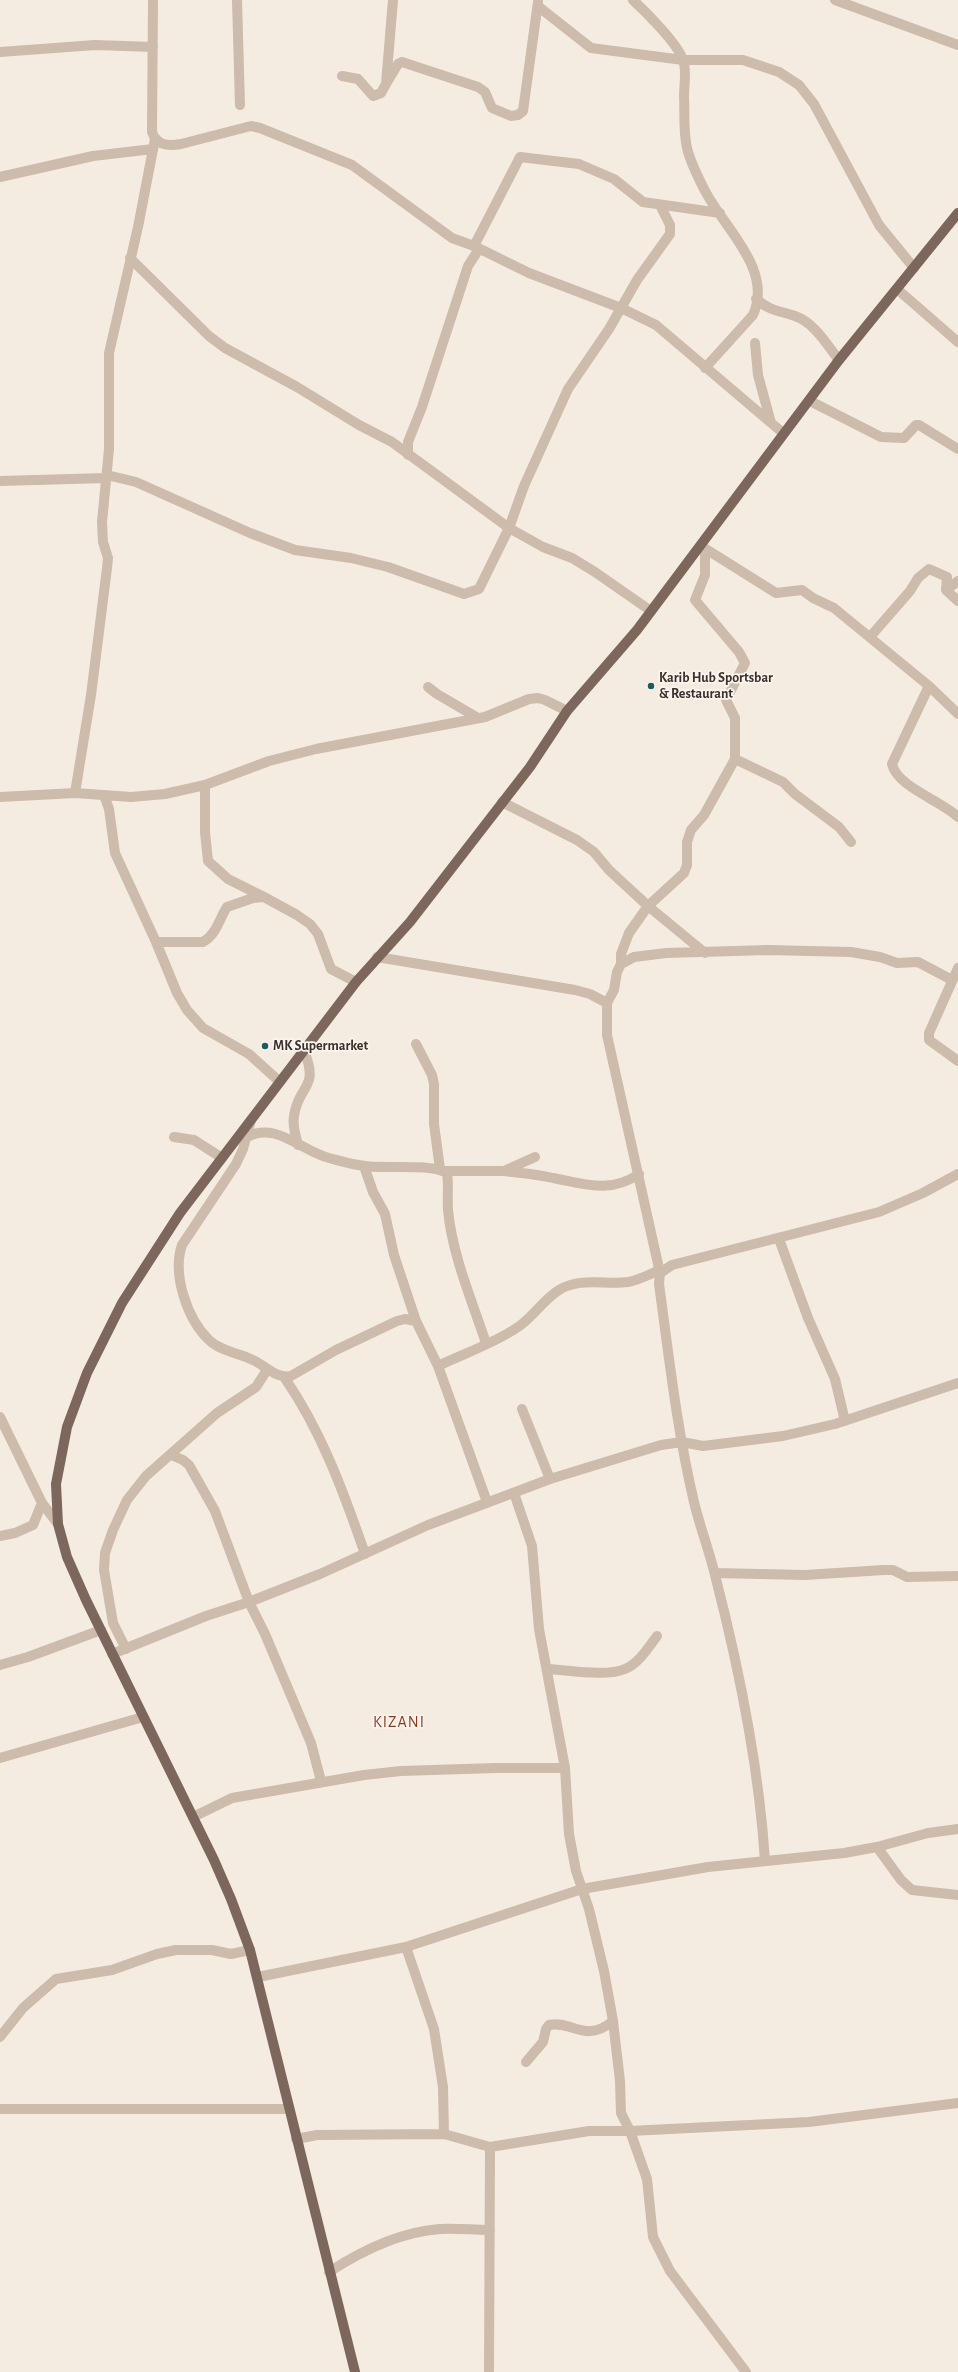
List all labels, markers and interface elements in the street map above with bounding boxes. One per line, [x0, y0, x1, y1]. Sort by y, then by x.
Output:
place label: Karib Hub Sportsbar & Restaurant [659, 670, 773, 702]
marker: Karib Hub Sportsbar & Restaurant [646, 681, 656, 691]
place label: MK Supermarket [273, 1038, 368, 1054]
marker: MK Supermarket [260, 1041, 270, 1051]
district label: KIZANI [373, 1712, 425, 1732]

